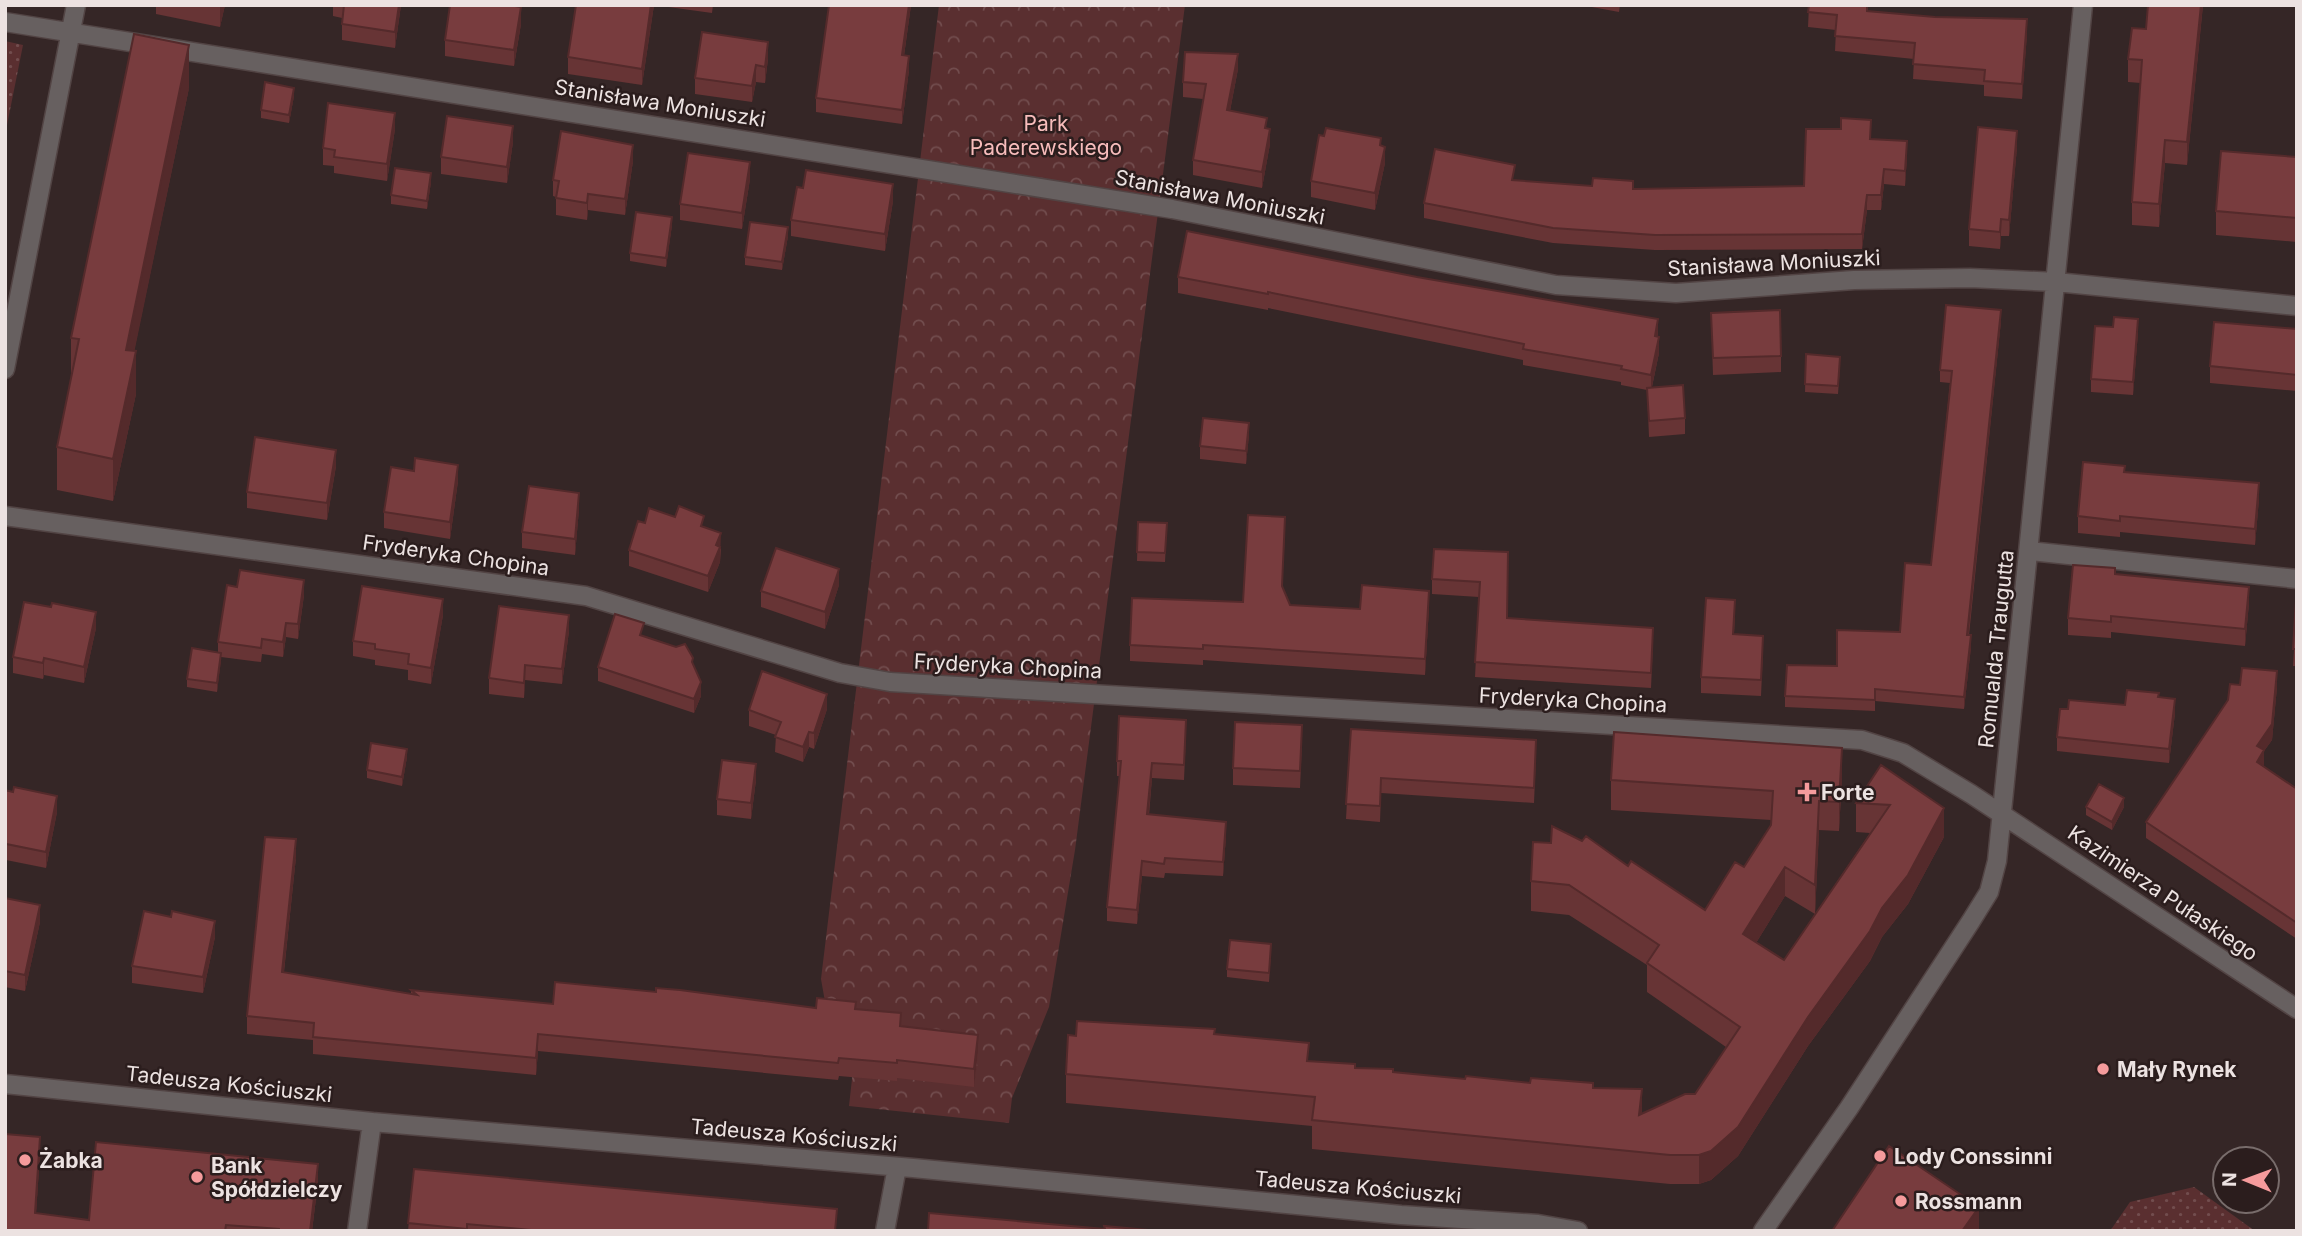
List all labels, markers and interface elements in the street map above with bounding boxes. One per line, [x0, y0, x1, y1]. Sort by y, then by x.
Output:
street label: Stanisława Moniuszki [553, 74, 767, 132]
park label: Park Paderewskiego [970, 111, 1122, 160]
street label: Stanisława Moniuszki [1113, 164, 1327, 230]
street label: Stanisława Moniuszki [1667, 245, 1881, 281]
street label: Fryderyka Chopina [361, 530, 551, 580]
street label: Romualda Traugutta [1973, 549, 2019, 749]
street label: Fryderyka Chopina [913, 649, 1103, 683]
street label: Fryderyka Chopina [1478, 683, 1668, 717]
place label: Forte [1821, 780, 1875, 805]
marker: Forte [1799, 784, 1815, 800]
street label: Kazimierza Pułaskiego [2063, 820, 2263, 966]
place label: Mały Rynek [2117, 1057, 2237, 1082]
street label: Tadeusza Kościuszki [125, 1061, 333, 1107]
marker: Mały Rynek [2095, 1061, 2111, 1077]
street label: Tadeusza Kościuszki [690, 1114, 898, 1156]
place label: Lody Conssinni [1894, 1144, 2052, 1169]
north arrow [2211, 1145, 2281, 1215]
place label: Żabka [39, 1147, 103, 1173]
marker: Lody Conssinni [1872, 1148, 1888, 1164]
marker: Żabka [17, 1152, 33, 1168]
place label: Bank Spółdzielczy [211, 1153, 343, 1202]
street label: Tadeusza Kościuszki [1254, 1166, 1462, 1208]
marker: Bank Spółdzielczy [189, 1169, 205, 1185]
text: N [2218, 1172, 2241, 1187]
place label: Rossmann [1915, 1189, 2022, 1214]
marker: Rossmann [1893, 1193, 1909, 1209]

